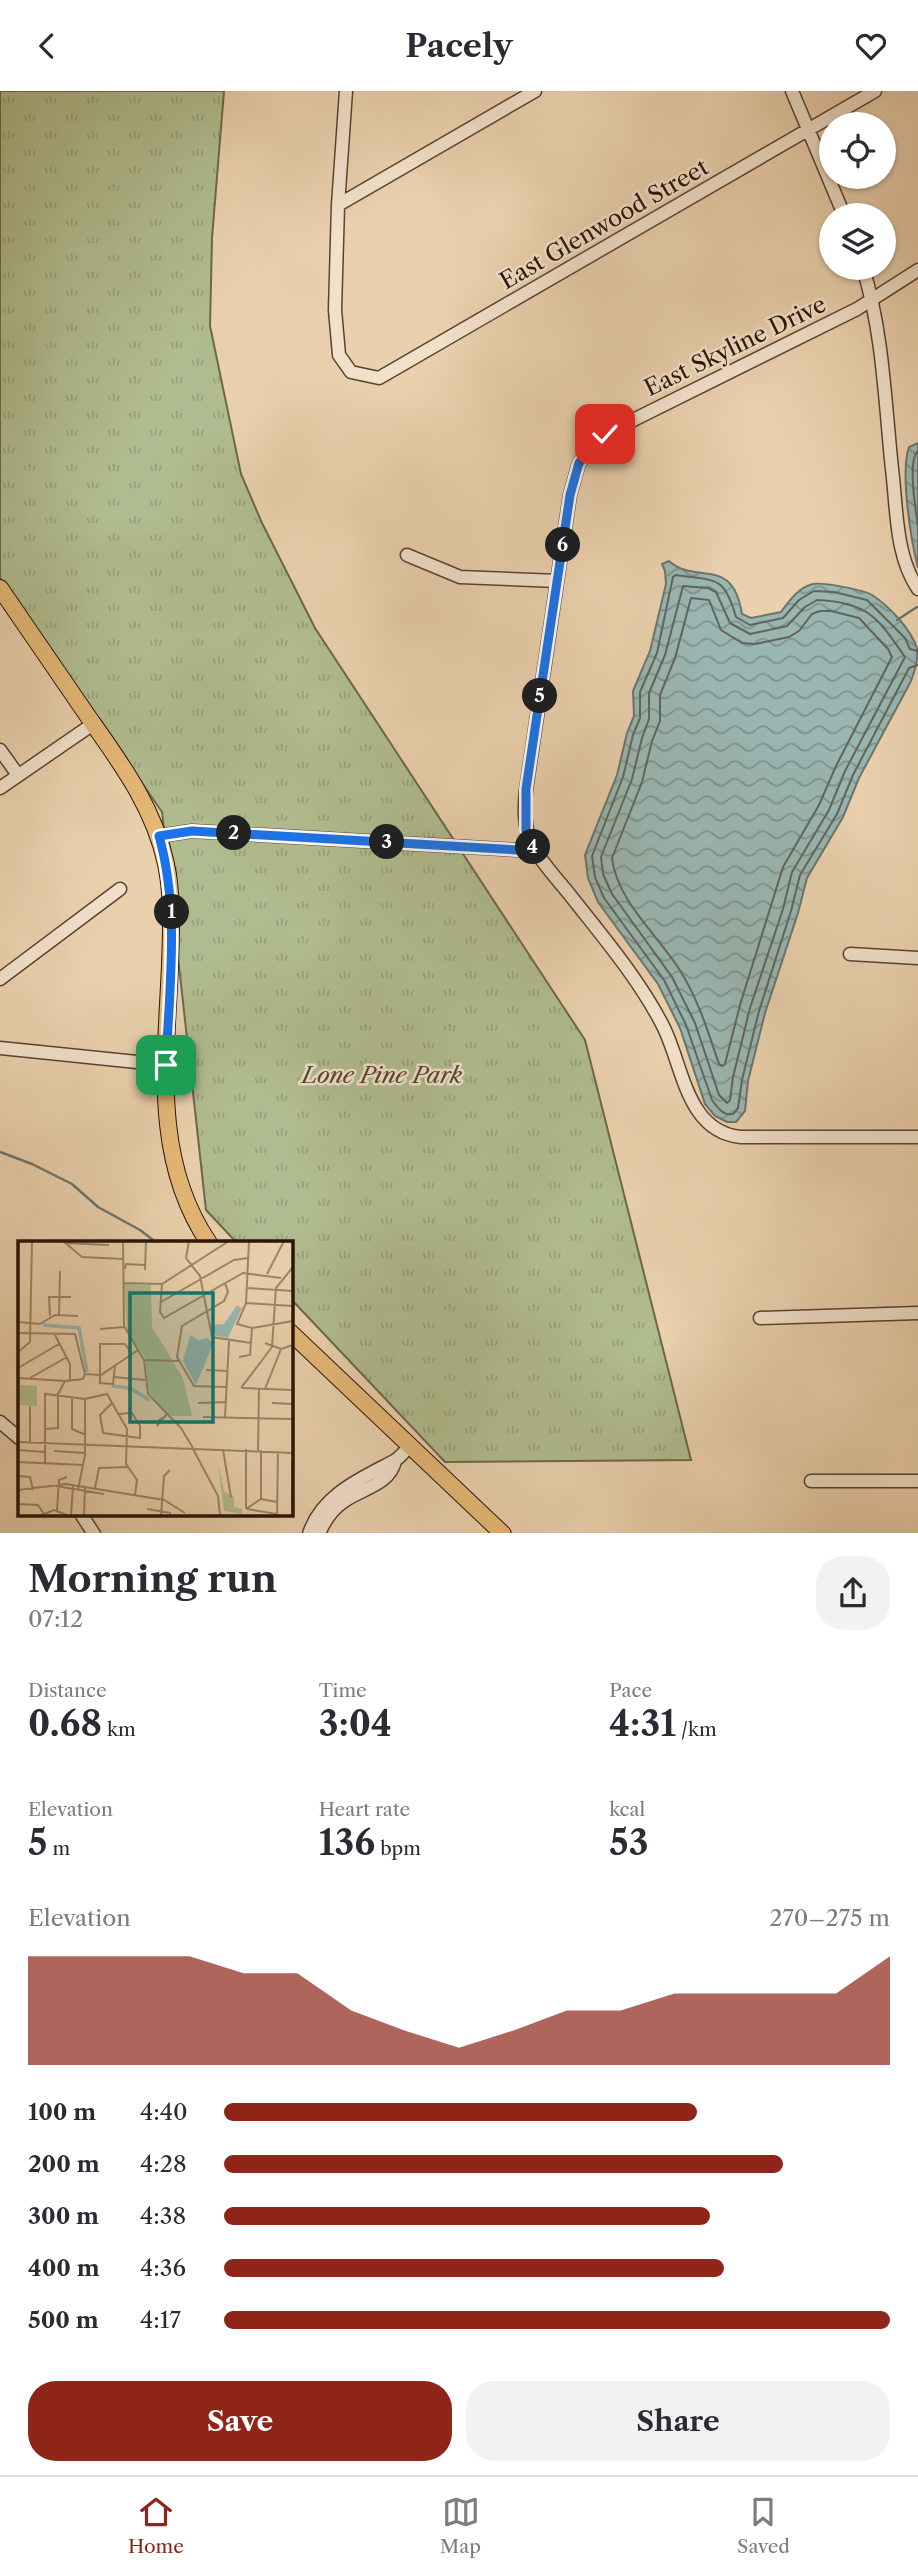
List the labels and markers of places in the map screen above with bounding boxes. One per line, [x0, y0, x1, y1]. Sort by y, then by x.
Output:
pin [575, 404, 635, 464]
pin: 6 [546, 527, 580, 563]
pin: 5 [522, 679, 558, 713]
pin: 2 [216, 815, 252, 851]
pin: 3 [370, 825, 404, 859]
pin: 4 [516, 829, 550, 865]
pin: 1 [154, 895, 190, 929]
pin [136, 1035, 196, 1095]

